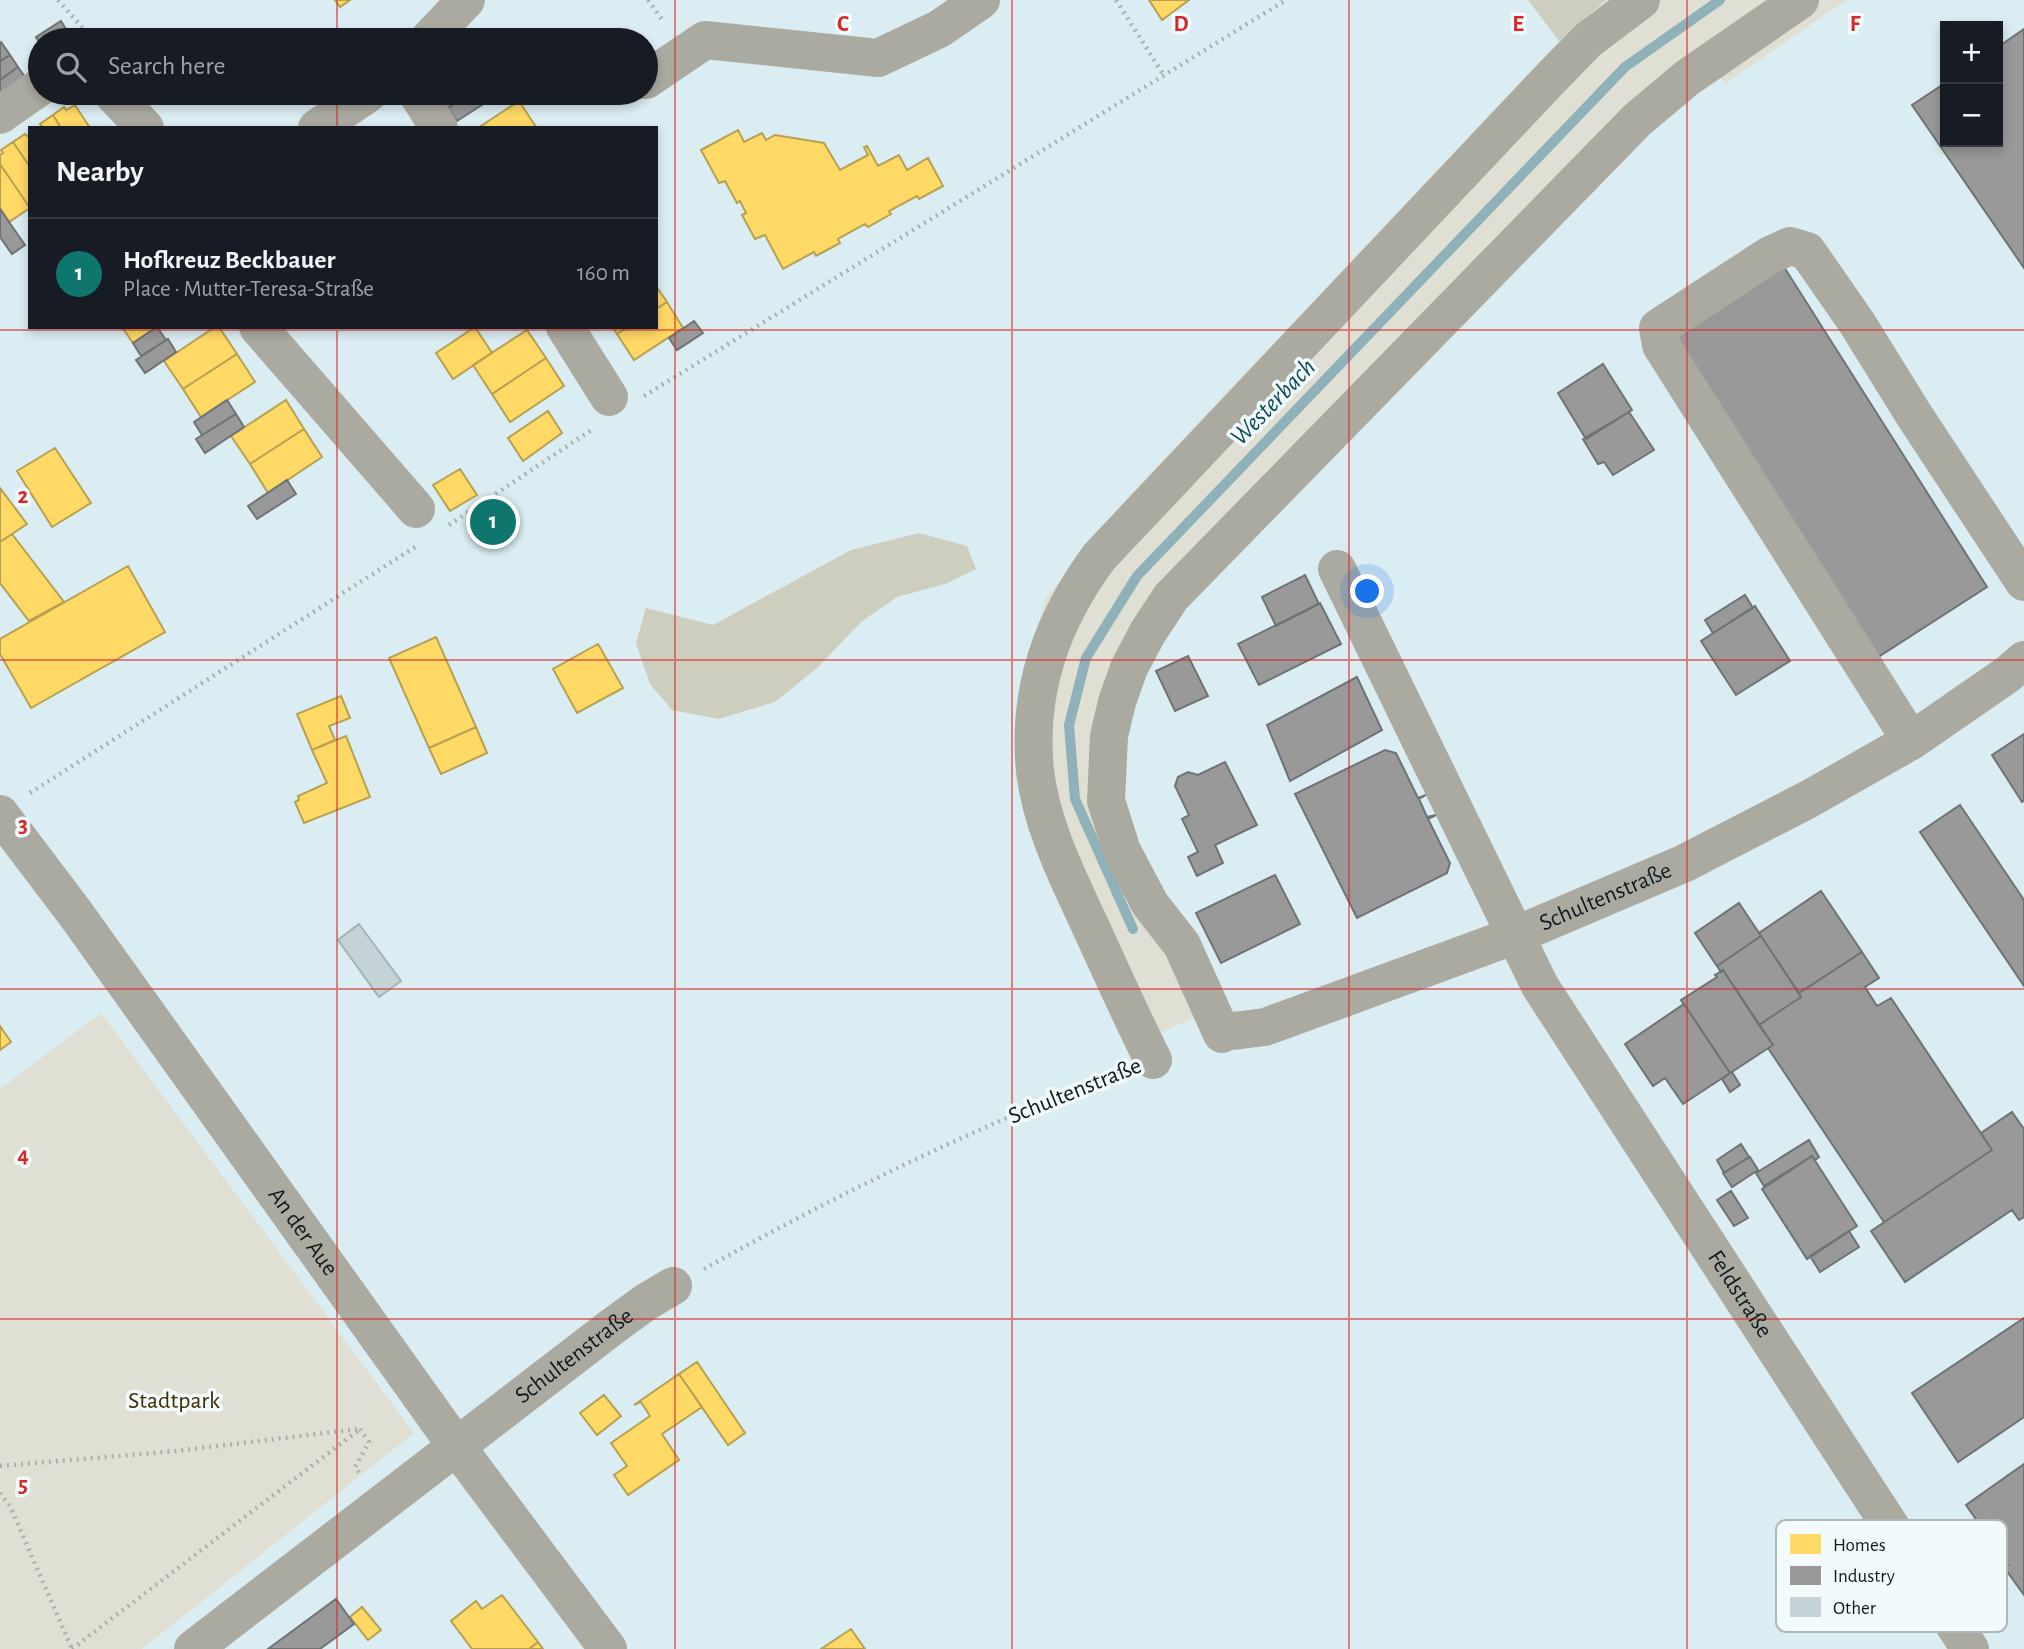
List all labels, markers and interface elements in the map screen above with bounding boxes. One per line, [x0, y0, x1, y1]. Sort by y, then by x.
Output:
text: C [837, 13, 849, 36]
text: D [1173, 13, 1189, 36]
text: E [1512, 13, 1524, 36]
text: F [1850, 13, 1861, 36]
map controls [1940, 21, 2003, 147]
button: + [1940, 21, 2003, 84]
search box [28, 28, 658, 105]
icon: search [52, 48, 90, 86]
text: Search here [108, 53, 226, 79]
button: − [1940, 84, 2003, 147]
text: Nearby [56, 157, 144, 187]
text: Hofkreuz Beckbauer [123, 247, 336, 273]
text: 1 [75, 262, 83, 285]
text: 160 m [577, 262, 630, 285]
text: Place · Mutter-Teresa-Straße [123, 278, 374, 301]
water label: Westerbach [1226, 354, 1320, 450]
text: 2 [18, 485, 29, 508]
pin: 1 [470, 496, 516, 548]
your location [1350, 574, 1384, 608]
text: 3 [18, 814, 28, 837]
street label: Schultenstraße [1536, 858, 1675, 936]
street label: Schultenstraße [1005, 1053, 1145, 1129]
text: 4 [17, 1144, 29, 1167]
street label: An der Aue [264, 1183, 342, 1280]
street label: Feldstraße [1703, 1246, 1777, 1342]
street label: Schultenstraße [511, 1304, 638, 1408]
park label: Stadtpark [128, 1389, 220, 1413]
text: 5 [18, 1474, 28, 1497]
legend [1776, 1520, 2007, 1632]
text: Homes [1833, 1536, 1886, 1555]
text: Industry [1833, 1567, 1895, 1586]
text: Other [1833, 1599, 1876, 1618]

